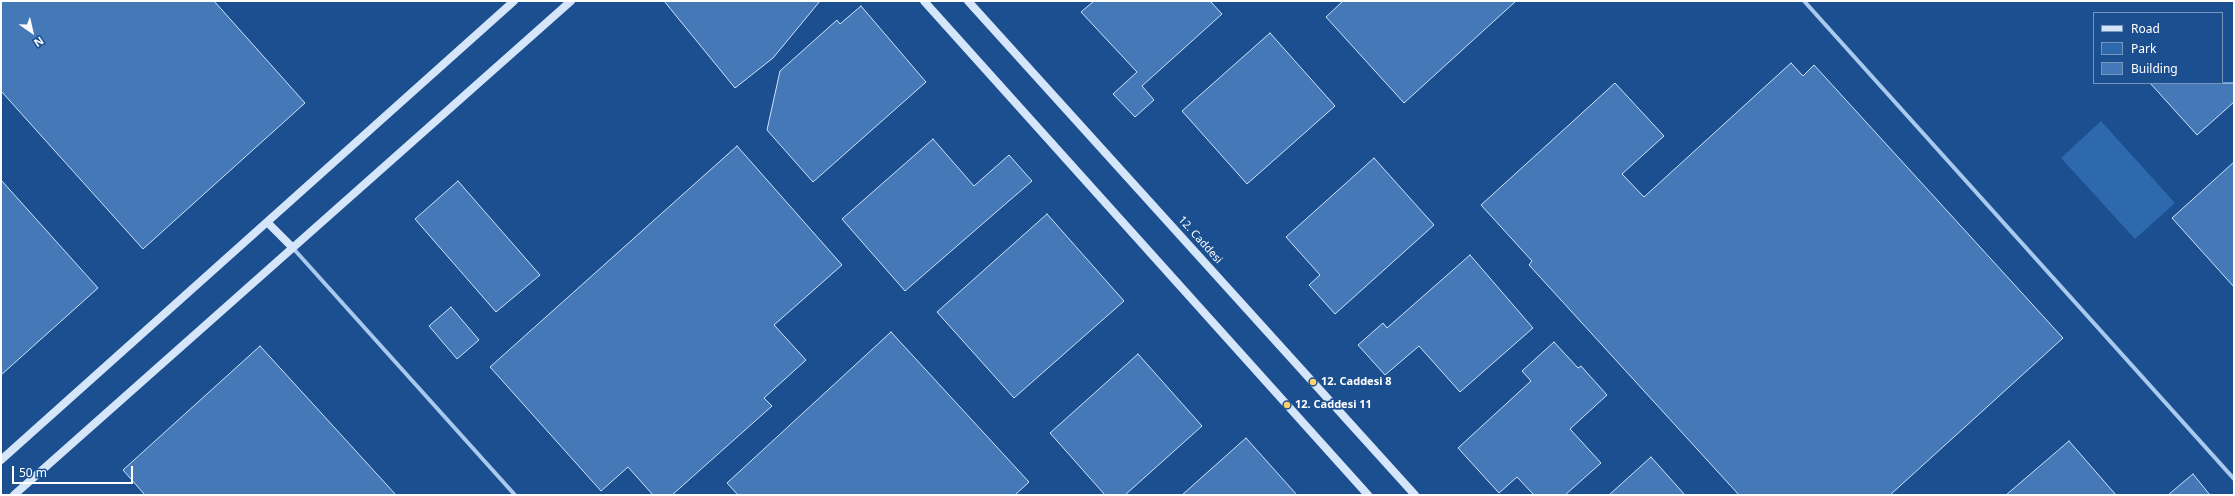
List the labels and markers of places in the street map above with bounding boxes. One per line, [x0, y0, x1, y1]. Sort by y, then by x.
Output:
place label: 12. Caddesi 8 [1321, 375, 1392, 389]
marker: 12. Caddesi 8 [1308, 377, 1318, 387]
place label: 12. Caddesi 11 [1295, 398, 1372, 412]
marker: 12. Caddesi 11 [1282, 400, 1292, 410]

